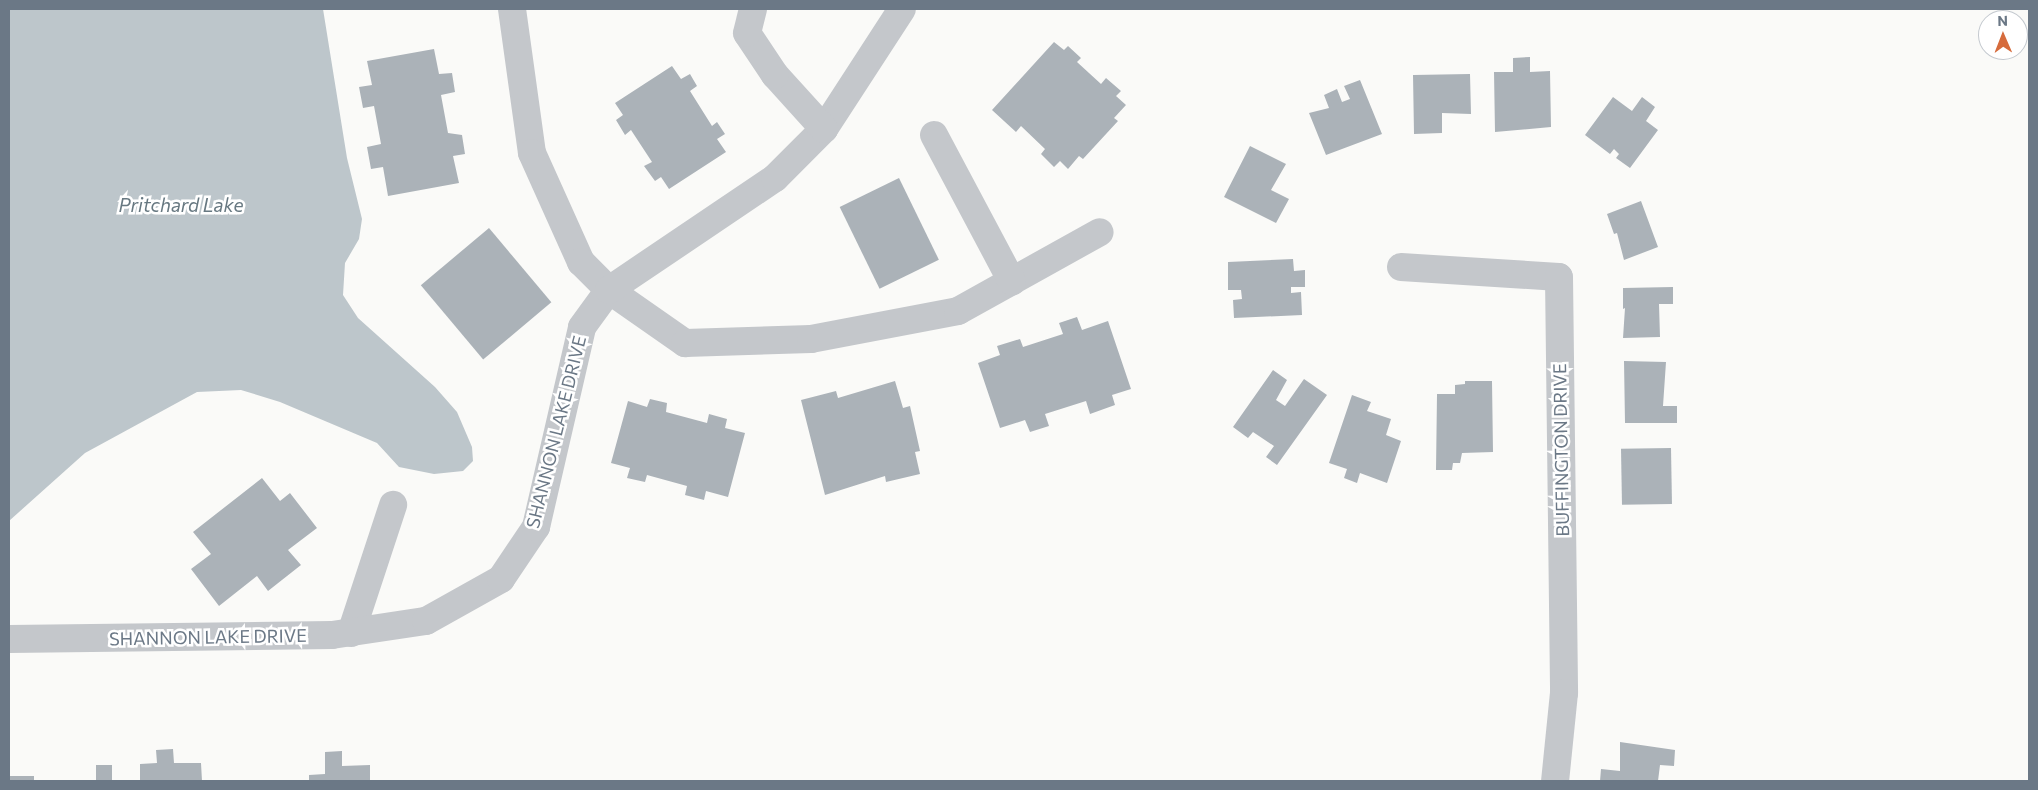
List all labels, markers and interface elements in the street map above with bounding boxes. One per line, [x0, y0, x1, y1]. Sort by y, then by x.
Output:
north arrow [1978, 10, 2028, 60]
text: N [1997, 12, 2008, 29]
water label: Pritchard Lake [119, 194, 243, 216]
street label: SHANNON LAKE DRIVE [522, 333, 590, 531]
street label: BUFFINGTON DRIVE [1549, 363, 1573, 537]
street label: SHANNON LAKE DRIVE [109, 624, 307, 650]

